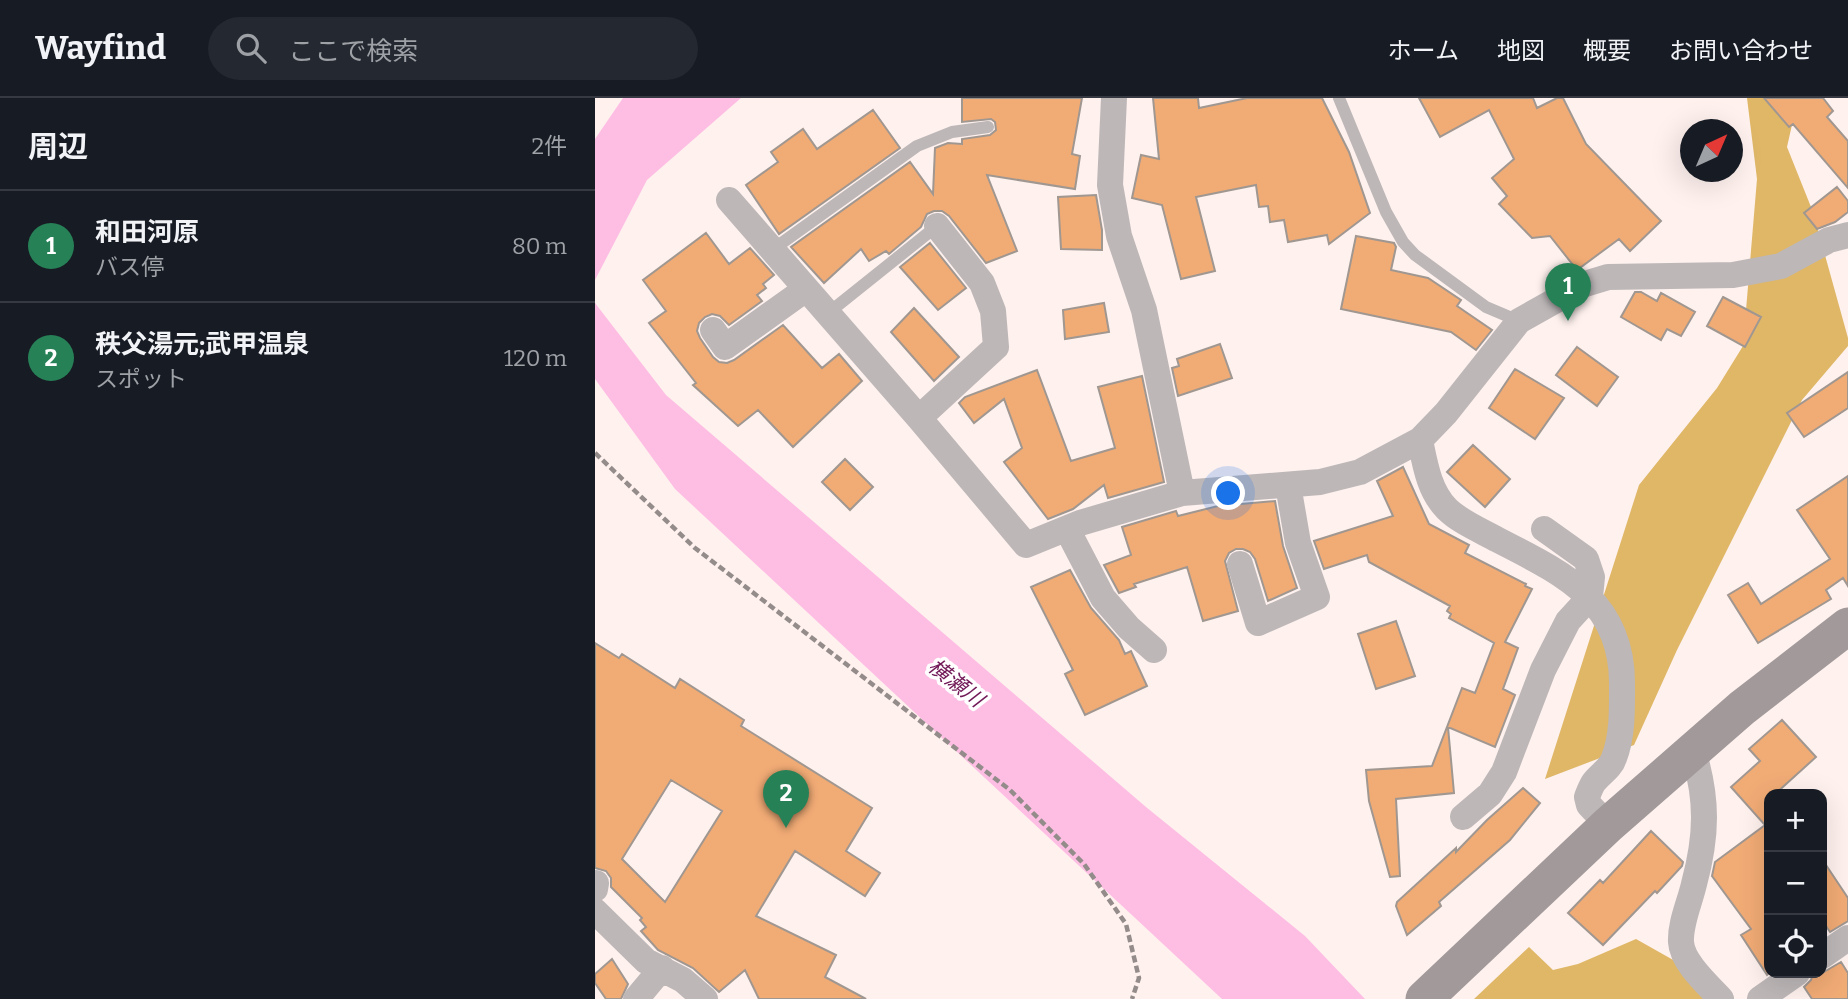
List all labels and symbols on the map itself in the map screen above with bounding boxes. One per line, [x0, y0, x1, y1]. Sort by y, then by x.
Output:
north arrow [1680, 119, 1743, 182]
pin: 1 [1545, 263, 1591, 321]
your location [1211, 476, 1245, 510]
water label: 横瀬川 [923, 653, 990, 714]
pin: 2 [763, 770, 809, 828]

